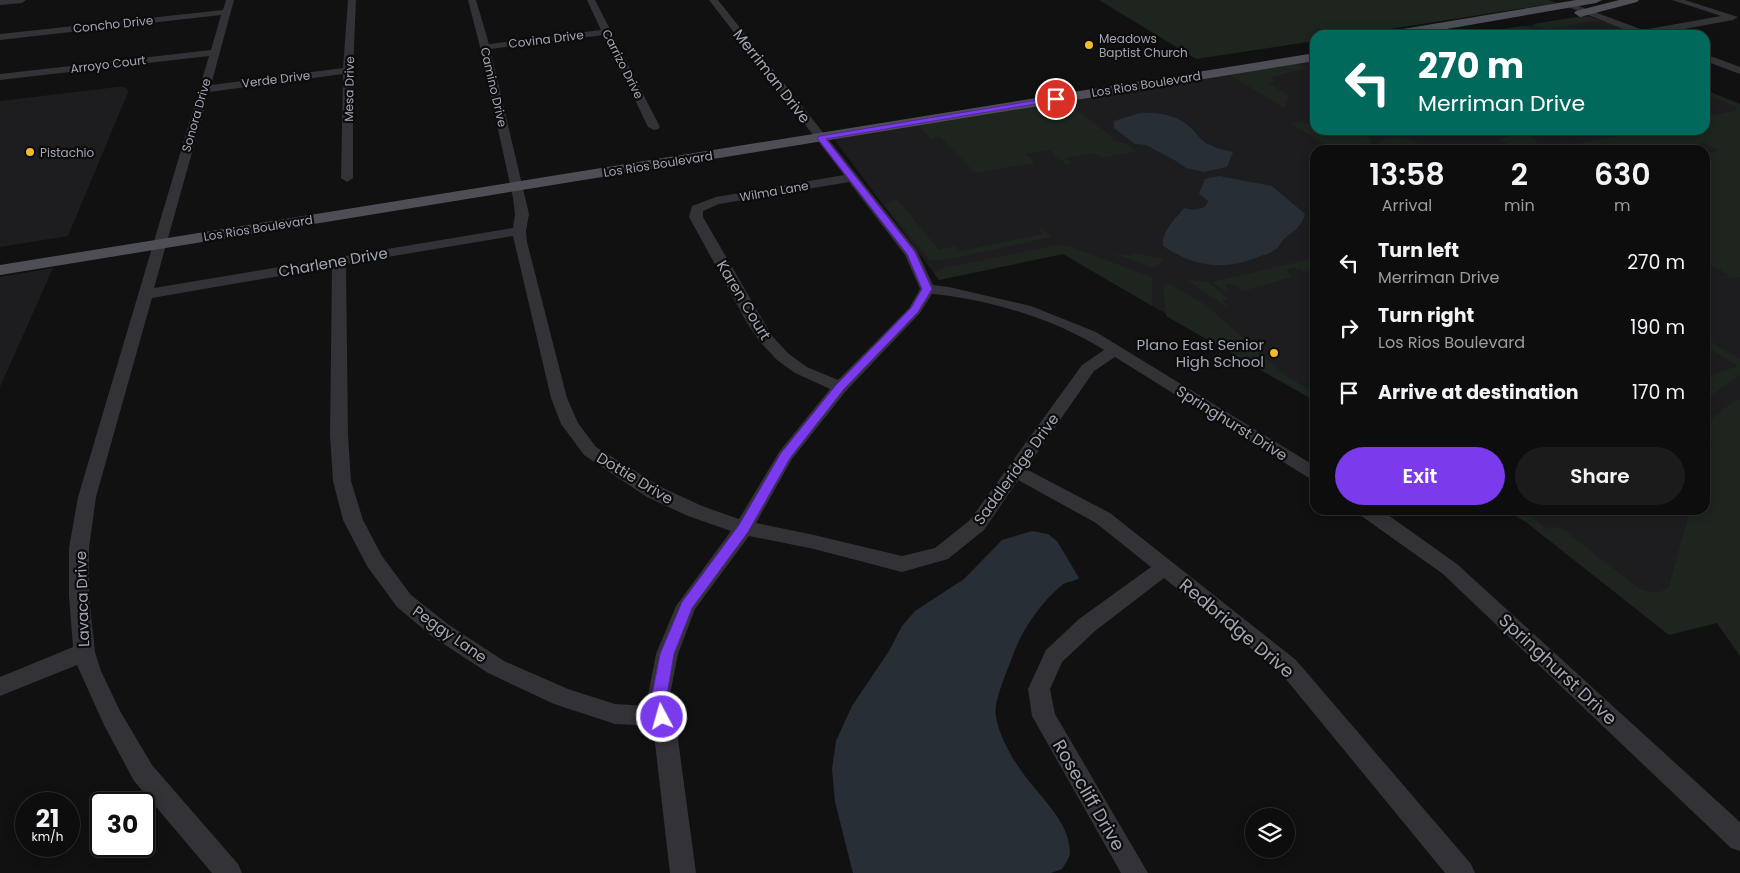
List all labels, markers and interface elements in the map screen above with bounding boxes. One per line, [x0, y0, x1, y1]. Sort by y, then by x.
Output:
street label: Concho Drive [72, 11, 154, 37]
street label: Merriman Drive [729, 25, 815, 127]
street label: Covina Drive [507, 26, 585, 52]
street label: Carrizo Drive [598, 26, 648, 102]
place label: Meadows Baptist Church [1099, 30, 1188, 61]
marker: Meadows Baptist Church [1083, 39, 1095, 51]
text: 270 m [1418, 41, 1524, 90]
street label: Camino Drive [477, 45, 511, 129]
icon: left [1335, 50, 1400, 115]
street label: Arroyo Court [69, 51, 147, 77]
street label: Mesa Drive [340, 56, 358, 122]
street label: Verde Drive [241, 66, 311, 92]
street label: Los Rios Boulevard [1090, 67, 1202, 101]
street label: Sonora Drive [177, 76, 215, 154]
pin [1035, 78, 1077, 120]
icon: arrive [1042, 85, 1070, 113]
text: Merriman Drive [1418, 88, 1585, 119]
place label: Pistachio [40, 144, 95, 161]
marker: Pistachio [24, 146, 36, 158]
street label: Los Rios Boulevard [602, 147, 714, 181]
text: 13:58 [1369, 153, 1445, 196]
text: 2 [1511, 153, 1528, 196]
text: 630 [1594, 153, 1651, 196]
street label: Wilma Lane [738, 177, 810, 205]
text: Arrival [1382, 194, 1432, 217]
text: min [1504, 194, 1535, 217]
text: m [1614, 194, 1631, 217]
street label: Los Rios Boulevard [202, 211, 314, 245]
text: Turn left [1378, 237, 1459, 264]
street label: Charlene Drive [277, 242, 389, 282]
icon: left [1335, 249, 1363, 277]
text: 270 m [1627, 249, 1685, 276]
street label: Karen Court [712, 256, 776, 344]
text: Merriman Drive [1378, 266, 1500, 289]
text: Turn right [1378, 302, 1474, 329]
icon: right [1335, 314, 1363, 342]
text: 190 m [1630, 314, 1685, 341]
text: Los Rios Boulevard [1378, 331, 1525, 354]
place label: Plano East Senior High School [1137, 334, 1264, 372]
marker: Plano East Senior High School [1268, 347, 1280, 359]
icon: arrive [1335, 379, 1363, 407]
text: Arrive at destination [1378, 379, 1579, 406]
text: 170 m [1632, 379, 1685, 406]
street label: Springhurst Drive [1172, 380, 1292, 466]
street label: Saddleridge Drive [969, 409, 1063, 529]
street label: Dottie Drive [593, 447, 677, 509]
button: Exit [1335, 447, 1505, 505]
button: Share [1515, 447, 1685, 505]
street label: Lavaca Drive [70, 551, 94, 647]
street label: Redbridge Drive [1174, 572, 1300, 684]
street label: Peggy Lane [409, 601, 491, 667]
street label: Springhurst Drive [1493, 608, 1623, 730]
position arrow [635, 690, 687, 742]
street label: Rosecliff Drive [1047, 735, 1131, 855]
speed limit sign: 30 [90, 792, 155, 857]
text: 21 [36, 801, 59, 836]
map controls [1245, 808, 1295, 858]
button: layers [1245, 808, 1295, 858]
text: km/h [32, 828, 63, 845]

